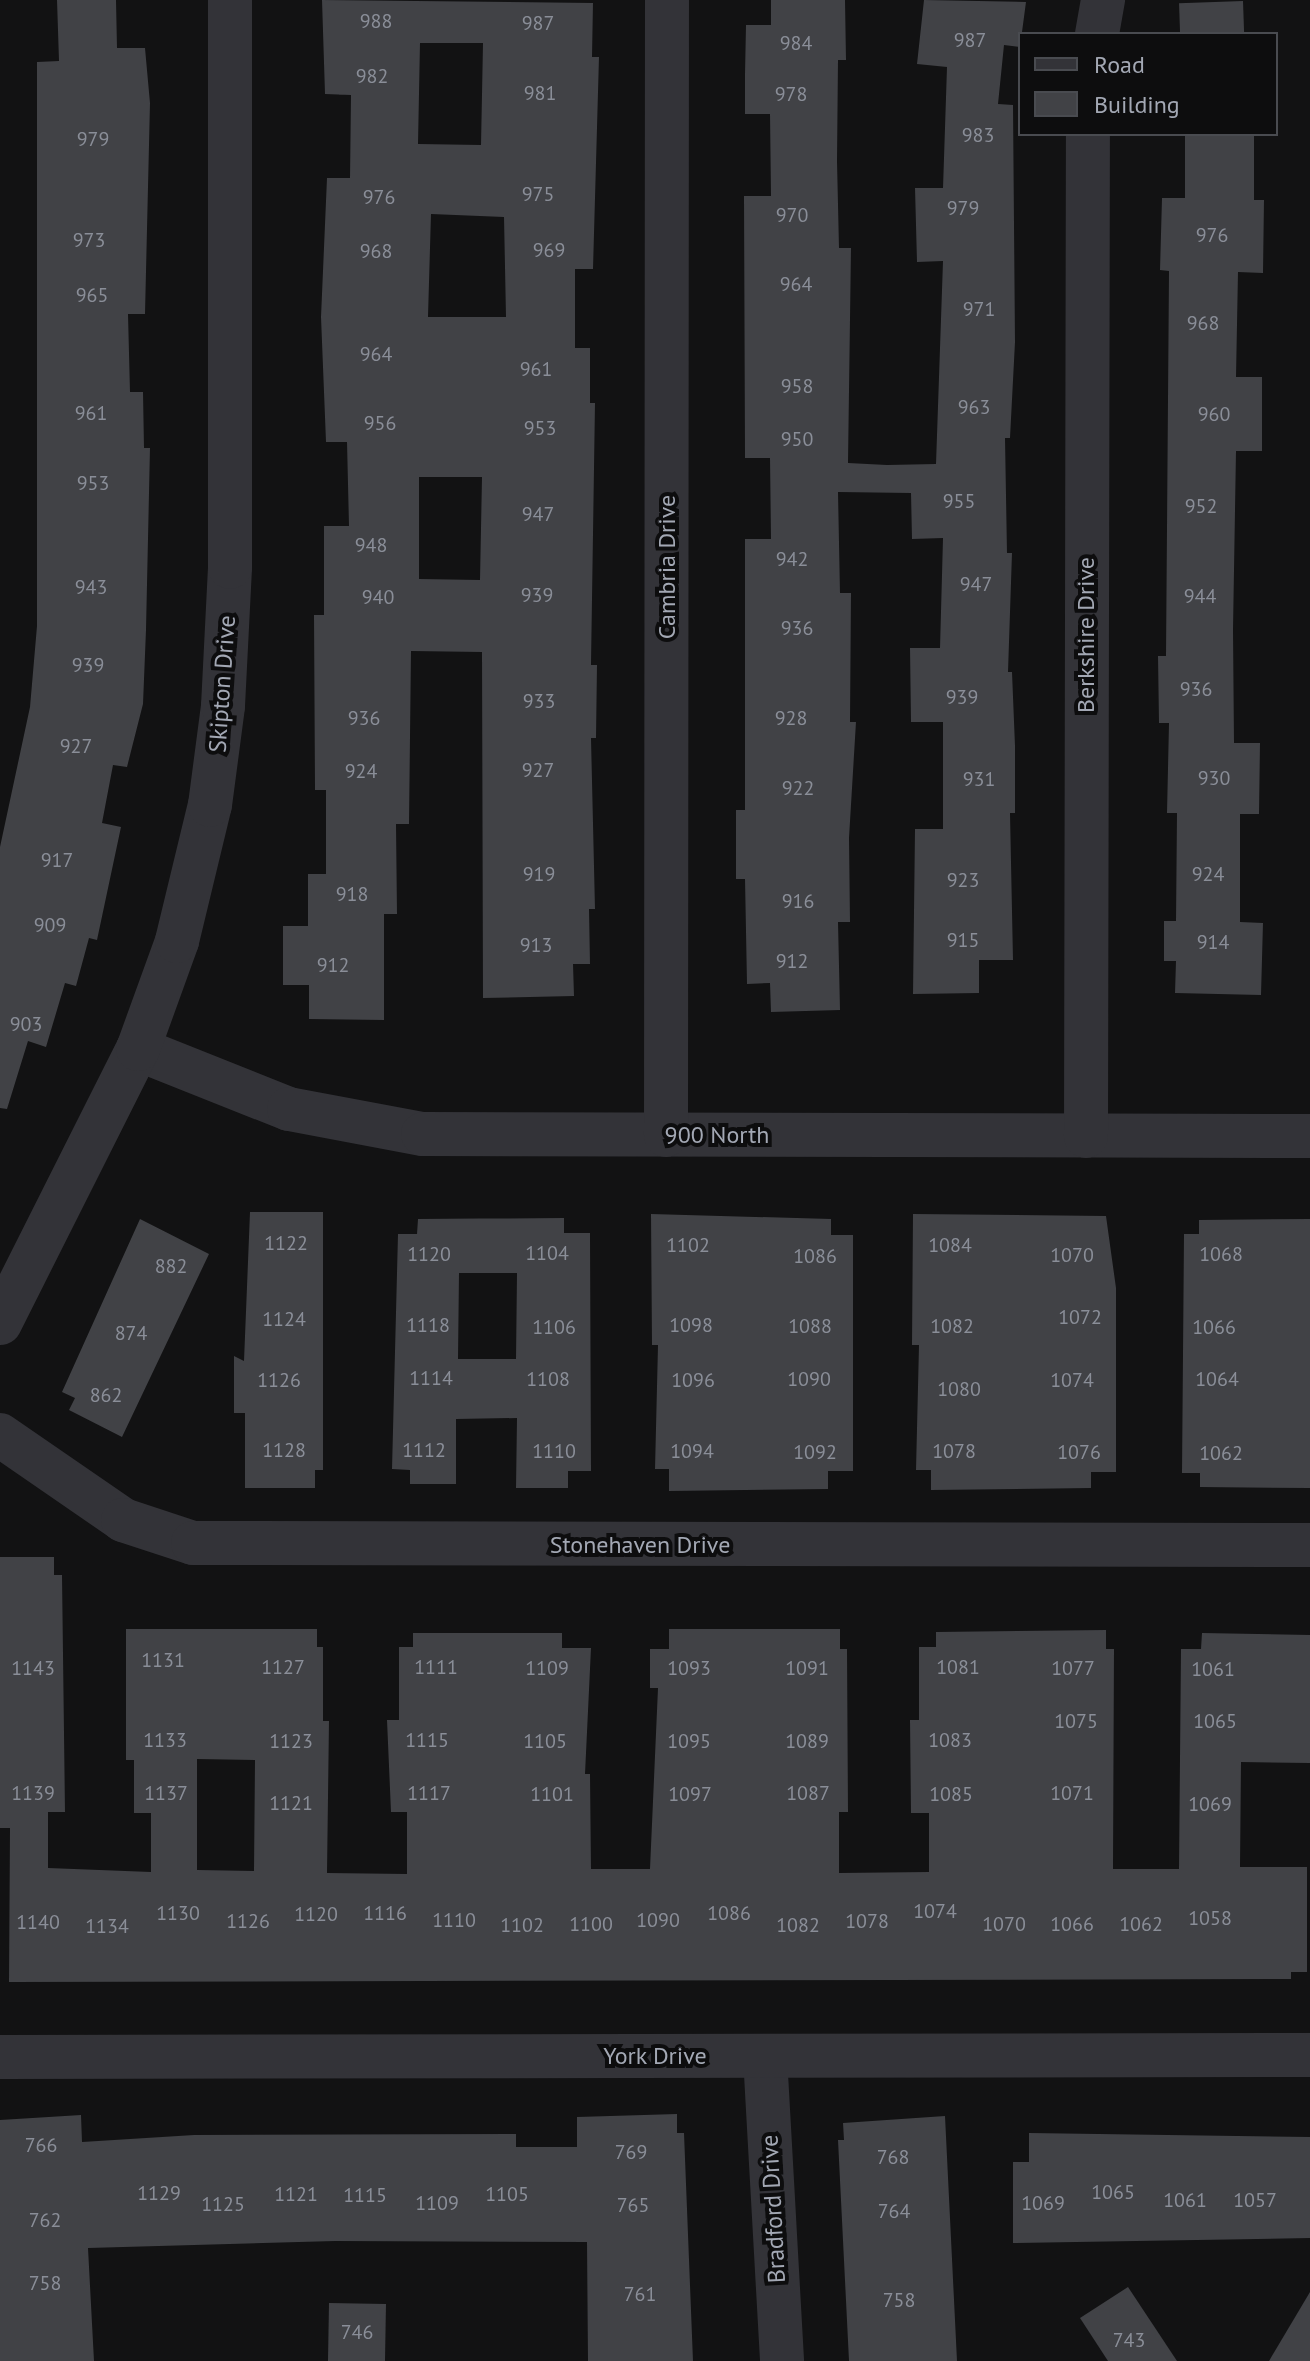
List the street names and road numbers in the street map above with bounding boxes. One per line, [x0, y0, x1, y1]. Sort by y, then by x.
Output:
street label: Cambria Drive [653, 495, 681, 639]
street label: Berkshire Drive [1072, 557, 1100, 713]
street label: Skipton Drive [203, 614, 241, 754]
street label: 900 North [665, 1121, 769, 1149]
street label: Stonehaven Drive [550, 1531, 730, 1559]
street label: York Drive [603, 2042, 707, 2070]
street label: Bradford Drive [755, 2134, 791, 2284]

